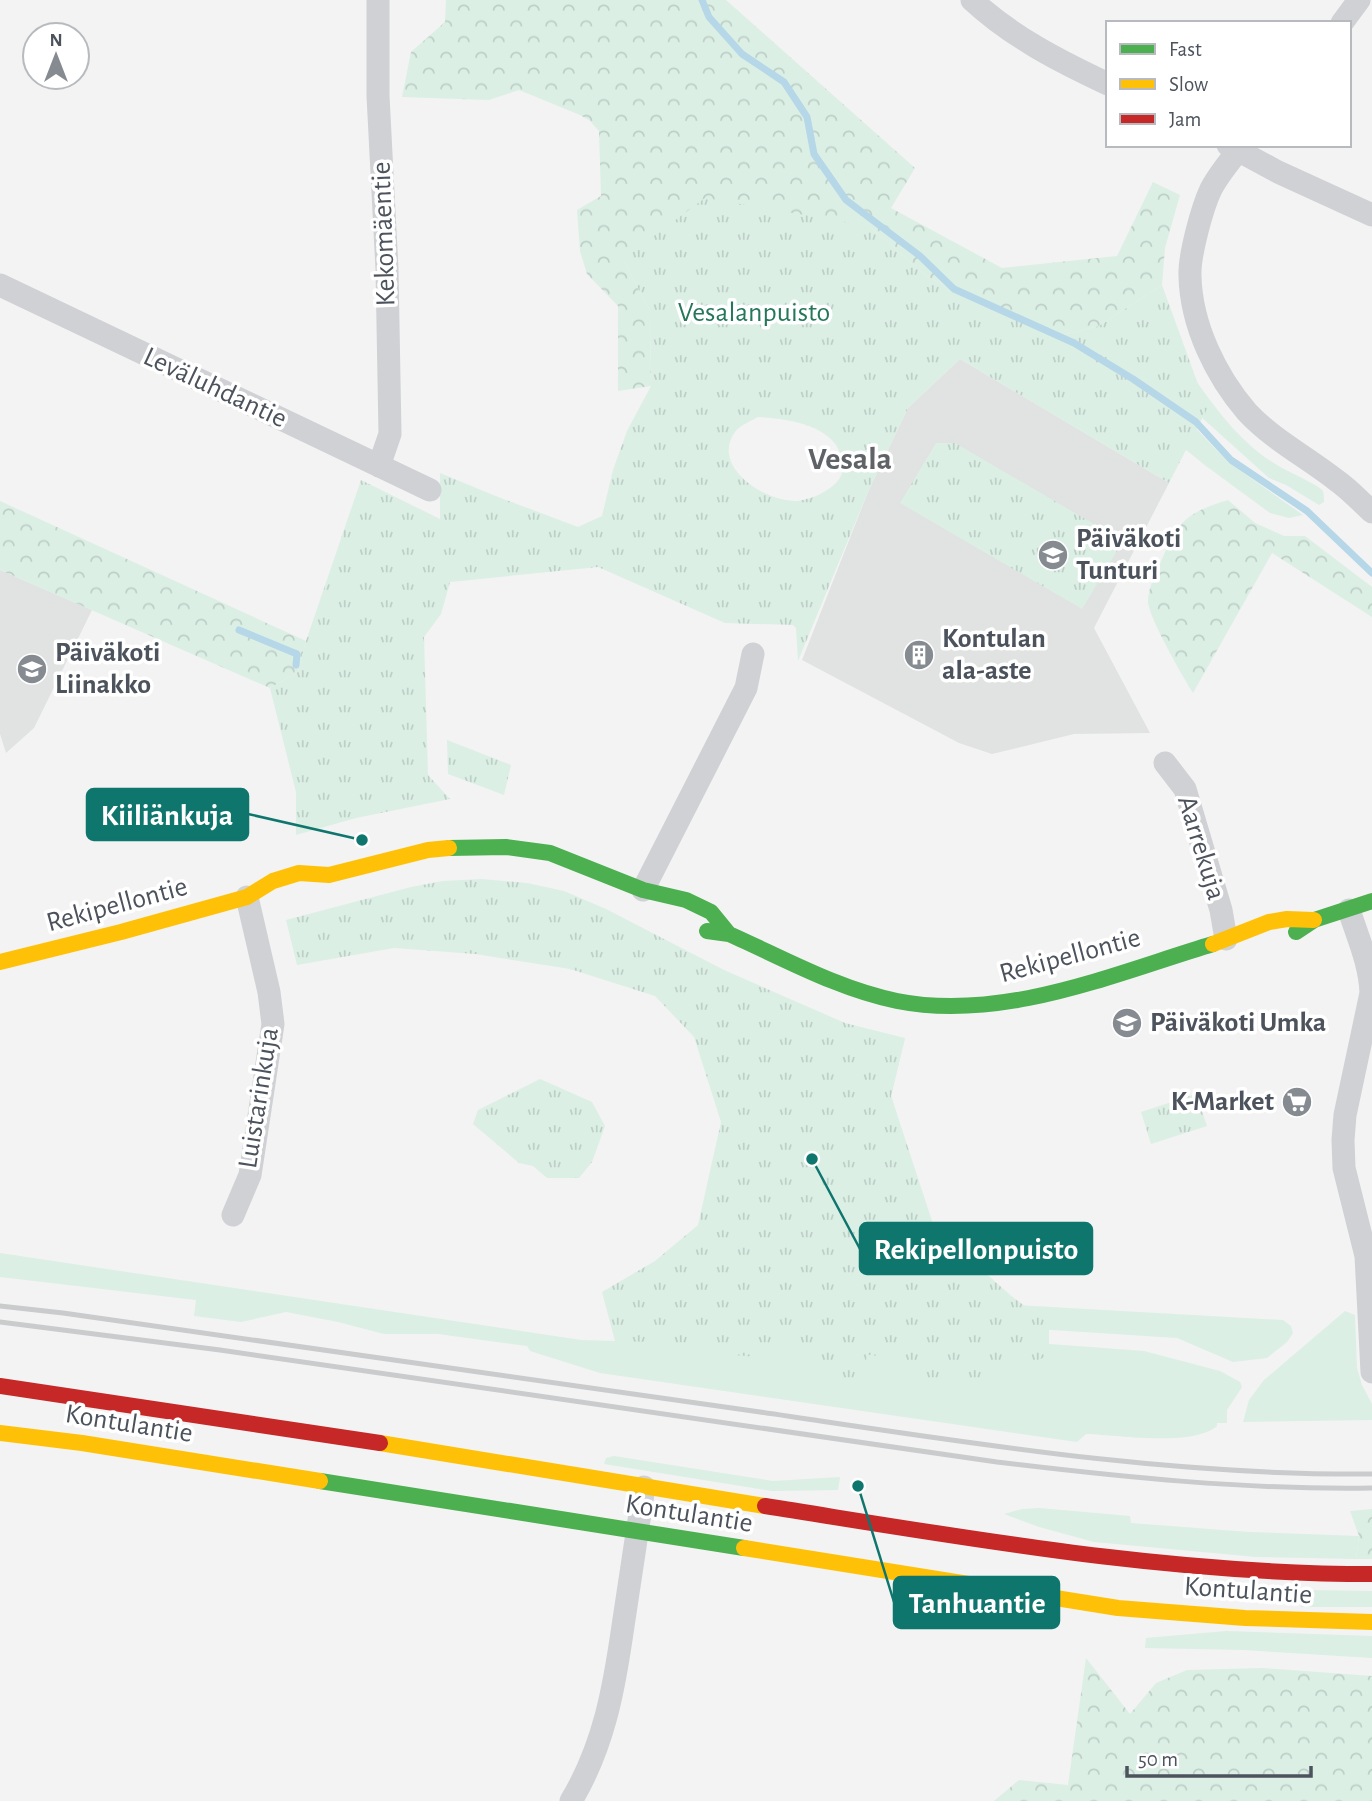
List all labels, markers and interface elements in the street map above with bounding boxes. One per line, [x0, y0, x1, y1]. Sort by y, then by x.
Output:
north arrow [21, 21, 91, 91]
legend [1106, 21, 1351, 147]
text: N [49, 31, 63, 50]
text: Fast [1169, 39, 1202, 60]
text: Slow [1169, 74, 1208, 95]
text: Jam [1169, 109, 1201, 130]
street label: Kekomäentie [367, 161, 401, 307]
park label: Vesalanpuisto [678, 299, 830, 327]
street label: Leväluhdantie [139, 343, 291, 433]
district label: Vesala [808, 443, 892, 475]
place label: Päiväkoti Tunturi [1076, 525, 1181, 585]
school or university icon: Päiväkoti Tunturi [1036, 538, 1070, 572]
place label: Kontulan ala-aste [942, 625, 1046, 685]
building icon: Kontulan ala-aste [902, 638, 936, 672]
place label: Päiväkoti Liinakko [55, 639, 160, 699]
school or university icon: Päiväkoti Liinakko [15, 652, 49, 686]
callout: Kiiliänkuja [87, 789, 248, 840]
street label: Aarrekuja [1172, 793, 1230, 903]
text: Kiiliänkuja [101, 801, 233, 831]
street label: Rekipellontie [44, 873, 190, 937]
street label: Rekipellontie [997, 924, 1143, 988]
school or university icon: Päiväkoti Umka [1110, 1006, 1144, 1040]
place label: Päiväkoti Umka [1150, 1009, 1326, 1037]
street label: Luistarinkuja [234, 1025, 284, 1170]
supermarket icon: K-Market [1280, 1085, 1314, 1119]
place label: K-Market [1171, 1088, 1275, 1116]
callout: Rekipellonpuisto [860, 1223, 1092, 1274]
text: Rekipellonpuisto [874, 1235, 1078, 1265]
street label: Kontulantie [63, 1400, 195, 1448]
street label: Kontulantie [623, 1490, 755, 1538]
street label: Kontulantie [1183, 1573, 1313, 1609]
callout: Tanhuantie [894, 1577, 1059, 1628]
text: Tanhuantie [908, 1589, 1046, 1619]
scale bar [1127, 1734, 1311, 1778]
text: 50 m [1138, 1749, 1178, 1770]

